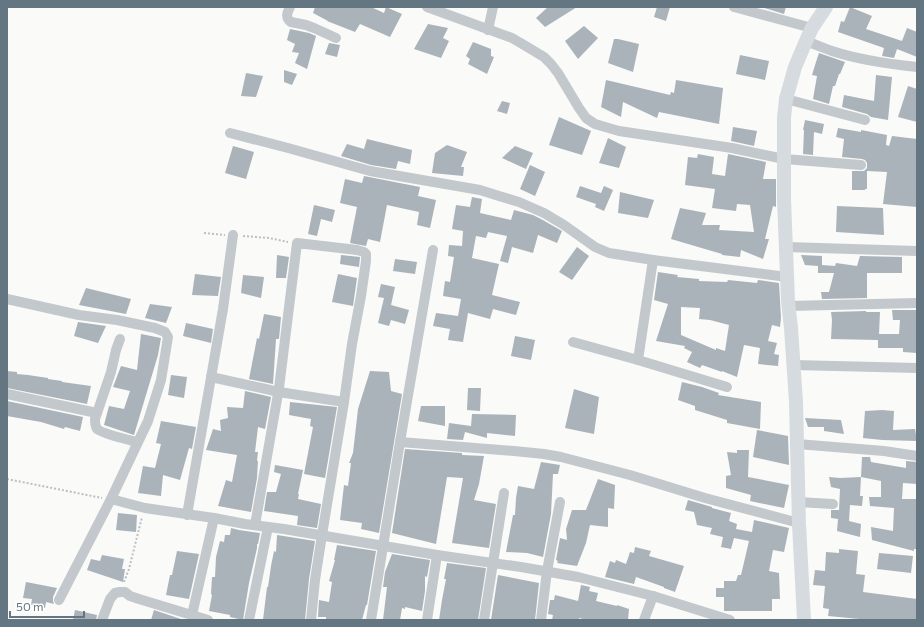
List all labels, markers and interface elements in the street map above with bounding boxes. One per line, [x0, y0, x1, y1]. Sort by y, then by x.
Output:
scale bar [10, 593, 84, 619]
text: 50 m [16, 599, 44, 613]

